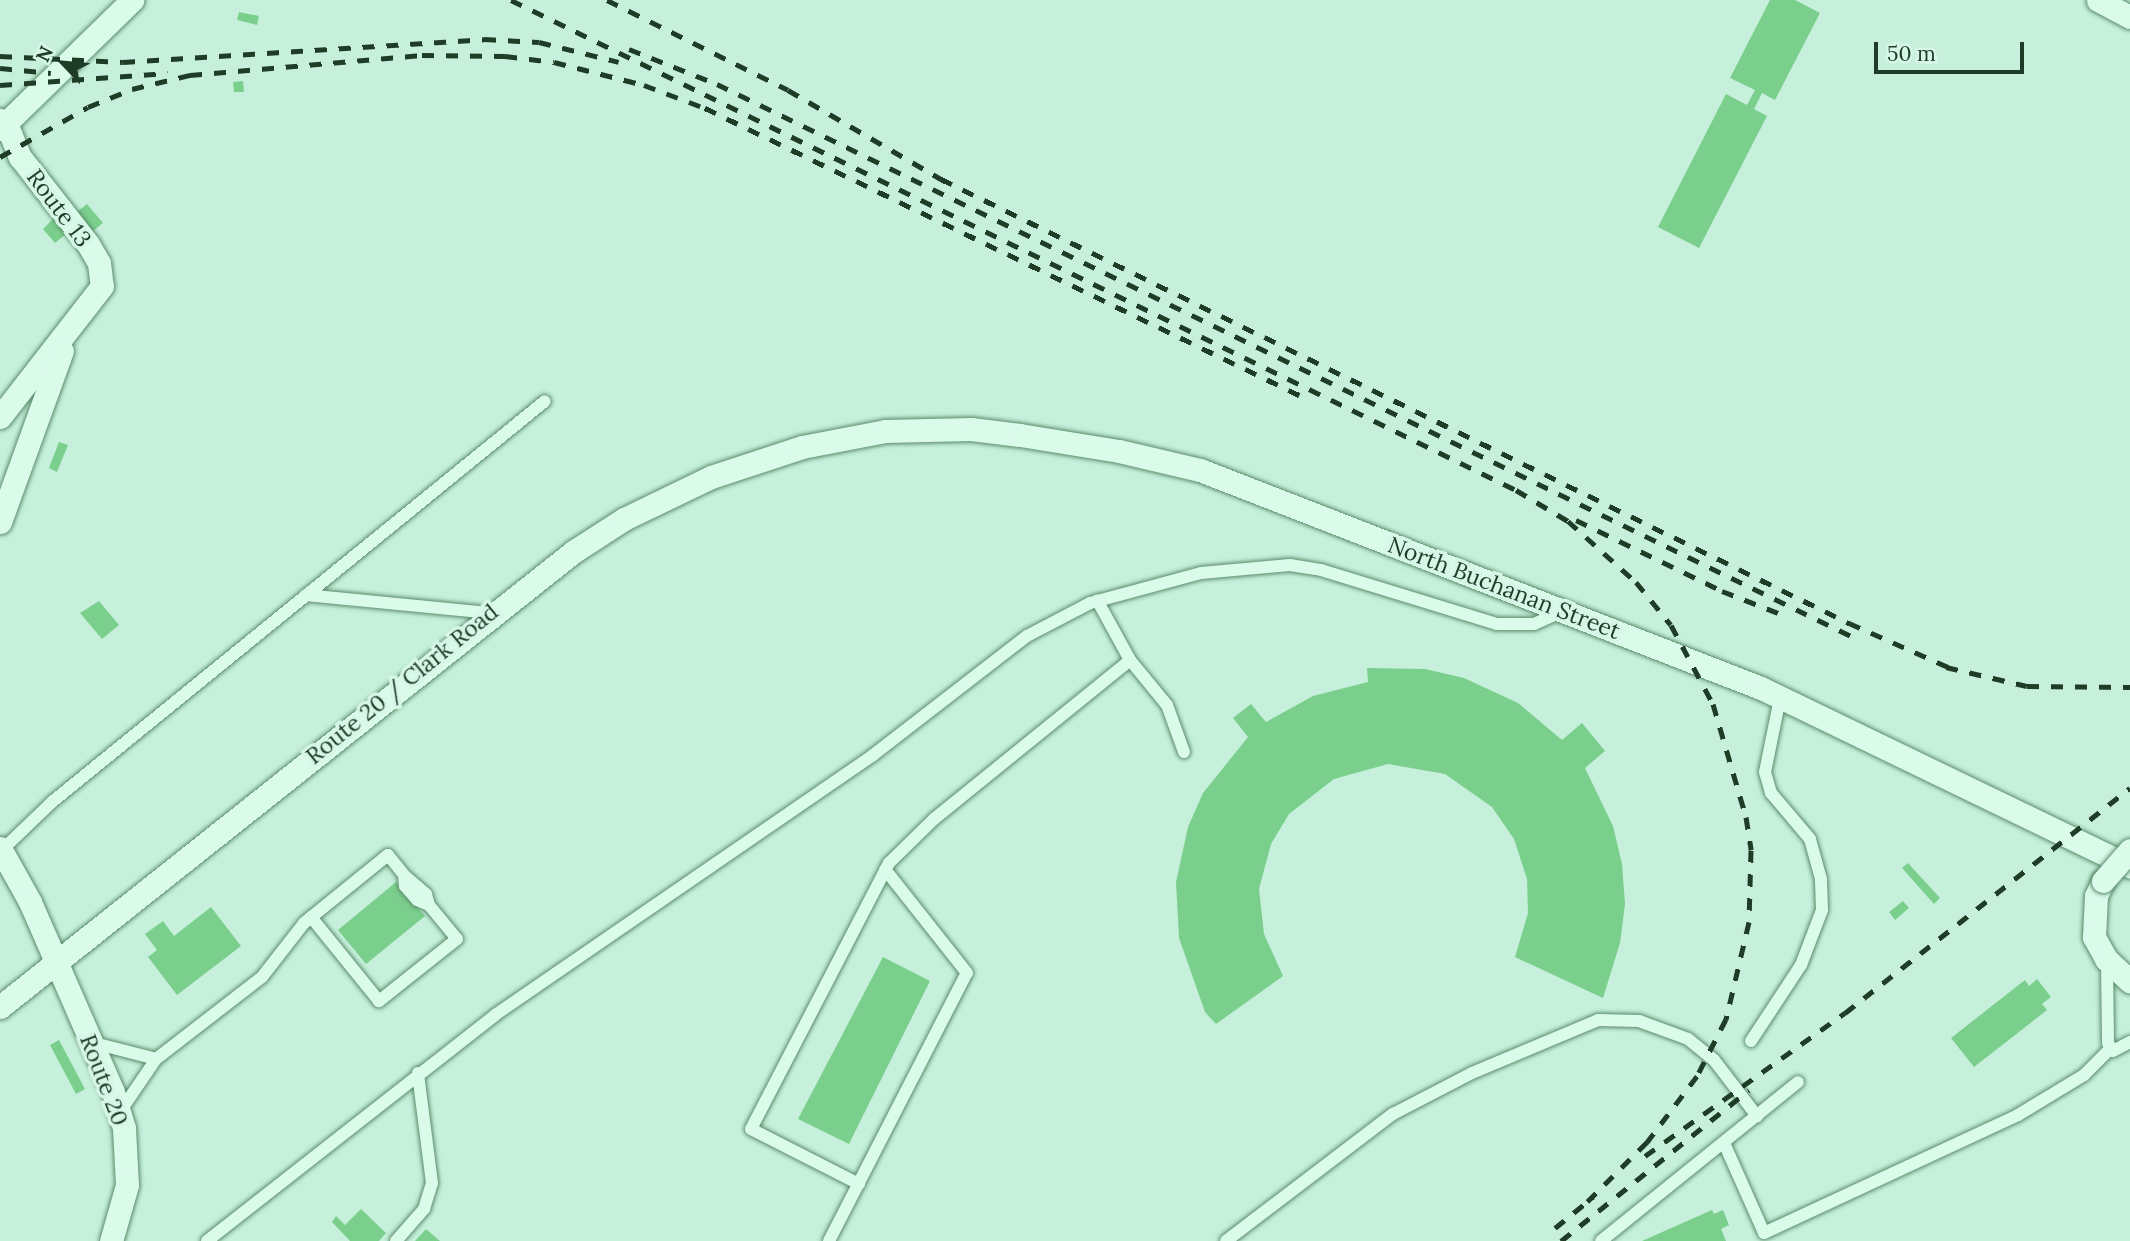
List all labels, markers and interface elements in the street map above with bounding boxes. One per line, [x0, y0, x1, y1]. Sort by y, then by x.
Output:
north arrow [28, 28, 98, 98]
scale bar [1878, 28, 2028, 72]
text: 50 m [1887, 40, 1936, 67]
text: N [30, 42, 58, 66]
street label: Route 13 [21, 164, 97, 252]
street label: North Buchanan Street [1384, 531, 1624, 645]
street label: Route 20 / Clark Road [300, 598, 504, 770]
street label: Route 20 [74, 1030, 134, 1130]

